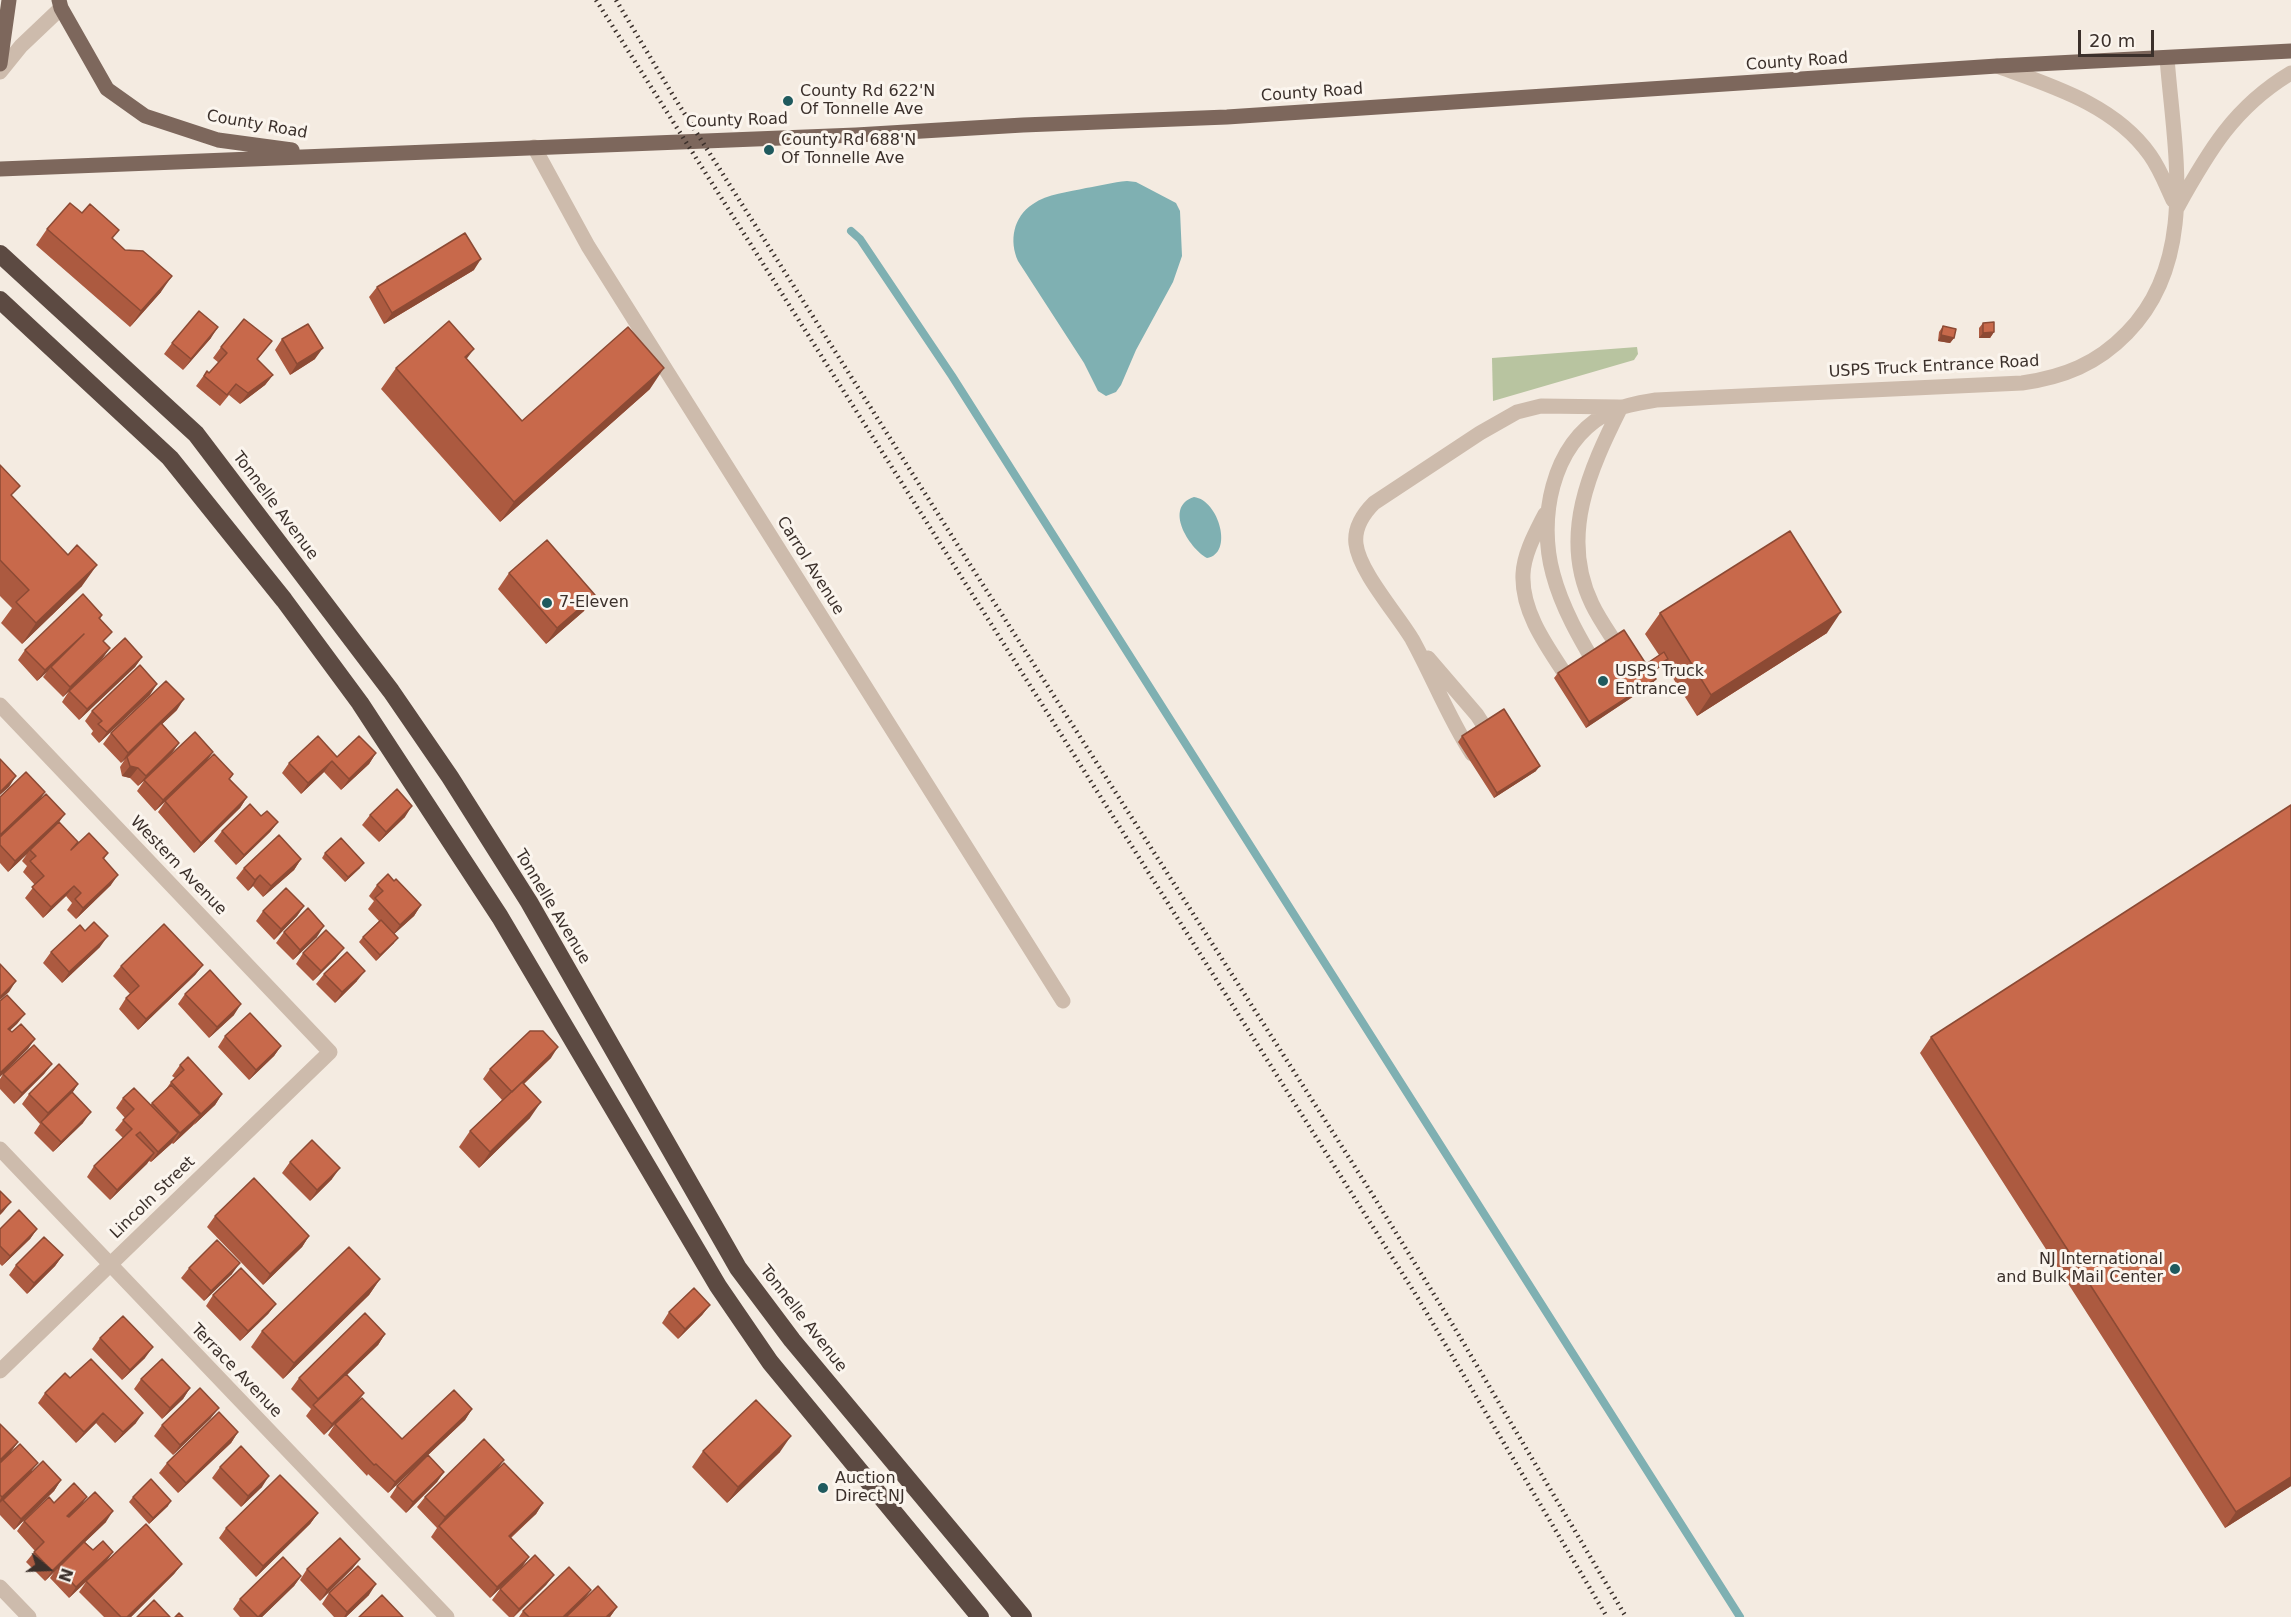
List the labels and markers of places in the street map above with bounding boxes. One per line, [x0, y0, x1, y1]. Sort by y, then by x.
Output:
place label: County Rd 622'N Of Tonnelle Ave [800, 82, 935, 120]
marker: County Rd 622'N Of Tonnelle Ave [781, 94, 795, 108]
place label: County Rd 688'N Of Tonnelle Ave [781, 131, 916, 169]
marker: County Rd 688'N Of Tonnelle Ave [762, 143, 776, 157]
place label: 7-Eleven [559, 593, 629, 613]
marker: 7-Eleven [540, 596, 554, 610]
place label: USPS Truck Entrance [1615, 662, 1704, 700]
marker: USPS Truck Entrance [1596, 674, 1610, 688]
place label: NJ International and Bulk Mail Center [1996, 1250, 2163, 1288]
marker: NJ International and Bulk Mail Center [2168, 1262, 2182, 1276]
place label: Auction Direct NJ [835, 1469, 905, 1507]
marker: Auction Direct NJ [816, 1481, 830, 1495]

